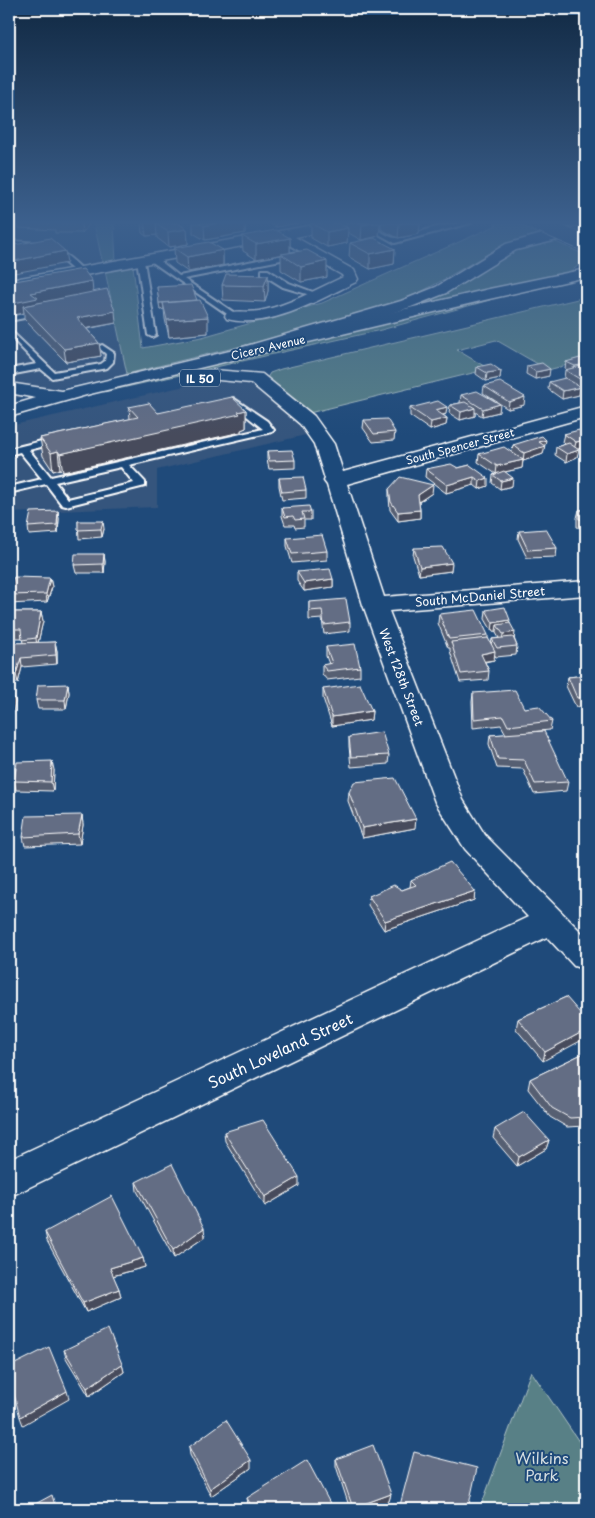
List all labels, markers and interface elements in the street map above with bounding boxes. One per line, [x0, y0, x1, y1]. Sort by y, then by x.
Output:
street label: Cicero Avenue [229, 330, 307, 364]
road number: IL 50 [180, 369, 220, 386]
street label: South Spencer Street [404, 423, 517, 469]
street label: South McDaniel Street [414, 581, 546, 611]
street label: West 128th Street [375, 626, 429, 729]
street label: South Loveland Street [204, 1006, 356, 1094]
park label: Wilkins Park [515, 1446, 569, 1486]

